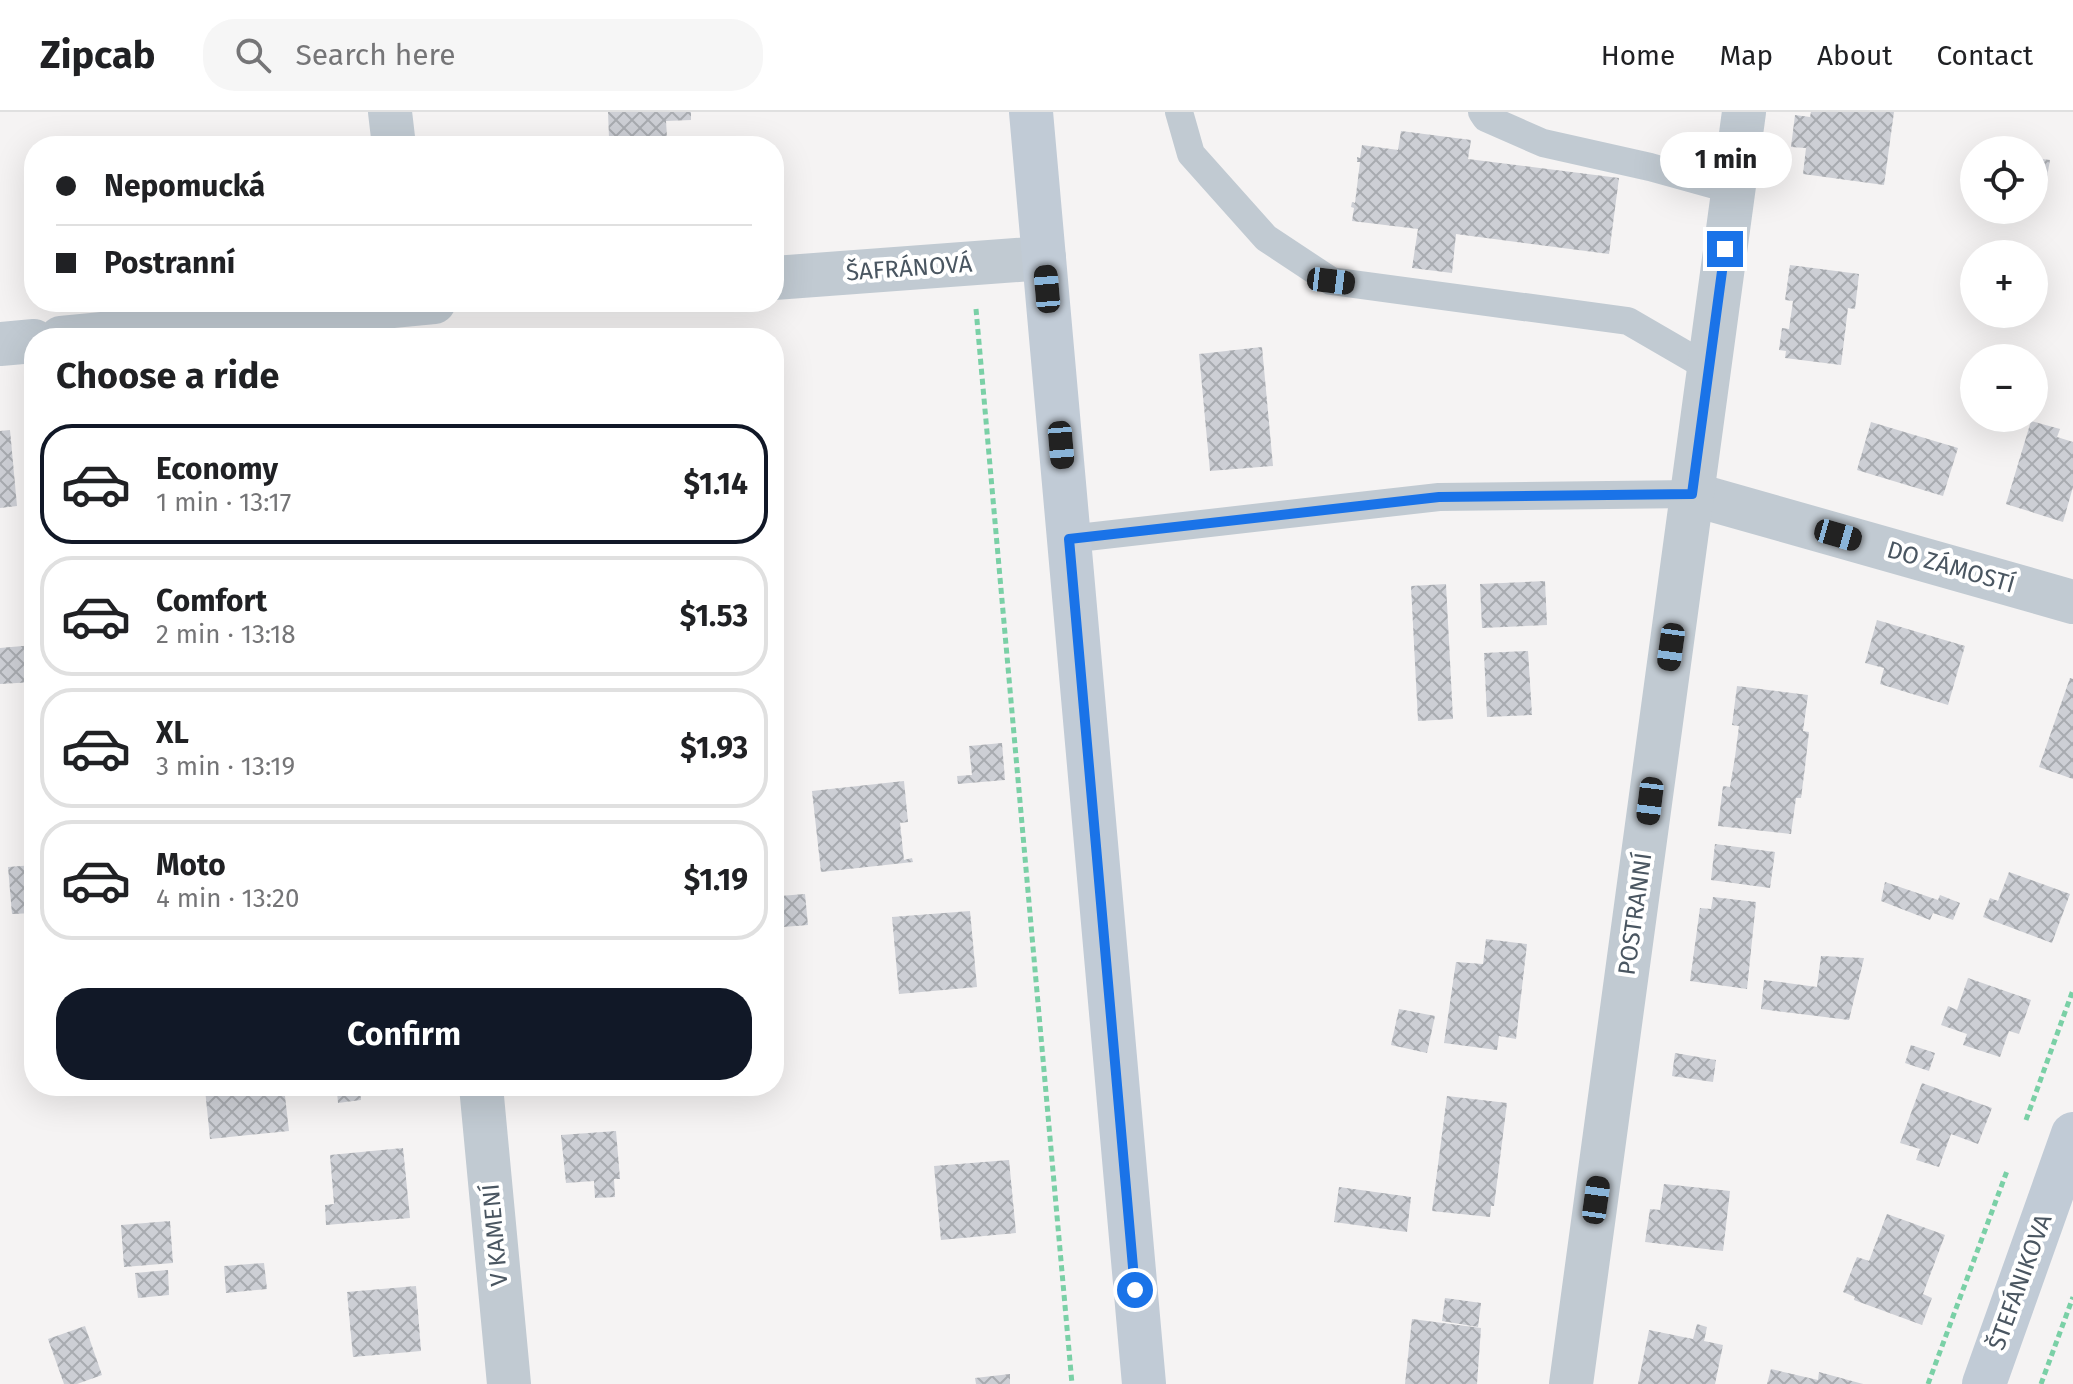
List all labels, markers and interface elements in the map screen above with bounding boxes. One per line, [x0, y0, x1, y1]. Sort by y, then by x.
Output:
search box [203, 19, 763, 91]
text: Zipcab [40, 32, 155, 78]
icon: search [231, 33, 275, 77]
text: Search here [295, 37, 456, 73]
text: Home [1601, 39, 1675, 72]
text: Map [1719, 39, 1773, 72]
text: About [1817, 39, 1892, 72]
text: Contact [1936, 39, 2033, 72]
callout: 1 min [1659, 133, 1791, 189]
map controls [1960, 136, 2048, 432]
button: locate [1960, 136, 2048, 224]
text: 1 min [1695, 144, 1757, 175]
text: Nepomucká [104, 168, 265, 204]
route end [1707, 231, 1743, 267]
button: + [1960, 240, 2048, 328]
text: Postranní [104, 245, 235, 281]
street label: ŠAFRÁNOVÁ [845, 249, 973, 286]
car [1033, 264, 1061, 314]
car [1306, 266, 1356, 296]
button: − [1960, 344, 2048, 432]
text: Choose a ride [56, 354, 279, 398]
car [1047, 420, 1075, 470]
icon: car [60, 448, 132, 520]
text: Economy [156, 451, 278, 487]
text: $1.14 [684, 466, 748, 502]
text: 1 min · 13:17 [156, 487, 291, 518]
car [1812, 517, 1864, 553]
street label: DO ZÁMOSTÍ [1884, 534, 2018, 599]
icon: car [60, 580, 132, 652]
text: Comfort [156, 583, 267, 619]
text: $1.53 [680, 598, 748, 634]
text: 2 min · 13:18 [156, 619, 296, 650]
car [1656, 622, 1686, 672]
icon: car [60, 712, 132, 784]
text: XL [156, 715, 189, 751]
text: $1.93 [680, 730, 748, 766]
text: 3 min · 13:19 [156, 751, 295, 782]
car [1635, 776, 1665, 826]
icon: car [60, 844, 132, 916]
text: Moto [156, 847, 226, 883]
street label: POSTRANNÍ [1612, 851, 1657, 977]
text: $1.19 [684, 862, 748, 898]
text: 4 min · 13:20 [156, 883, 299, 914]
button: Confirm [56, 988, 752, 1080]
car [1581, 1175, 1611, 1225]
street label: V KAMENÍ [476, 1183, 513, 1287]
street label: ŠTEFÁNIKOVA [1982, 1210, 2058, 1354]
route start [1117, 1272, 1153, 1308]

